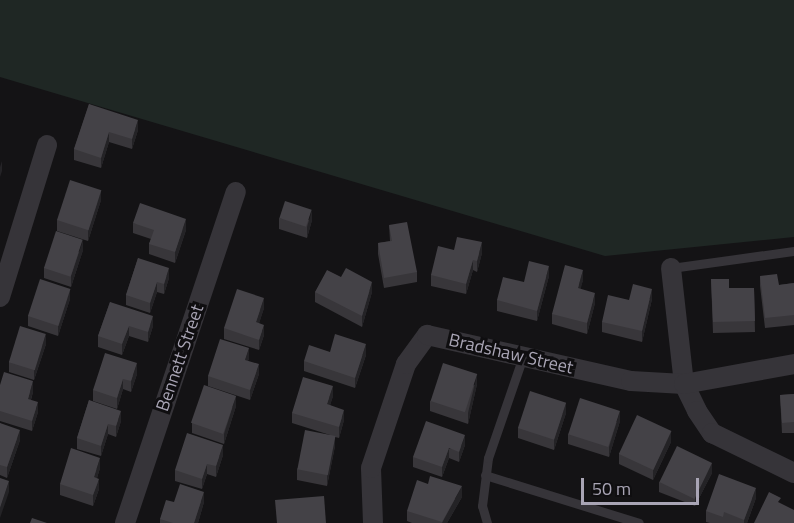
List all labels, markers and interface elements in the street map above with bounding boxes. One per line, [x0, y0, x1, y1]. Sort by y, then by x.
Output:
street label: Bennett Street [152, 302, 208, 414]
street label: Bradshaw Street [447, 329, 575, 379]
scale bar [584, 466, 702, 504]
text: 50 m [592, 475, 631, 502]

